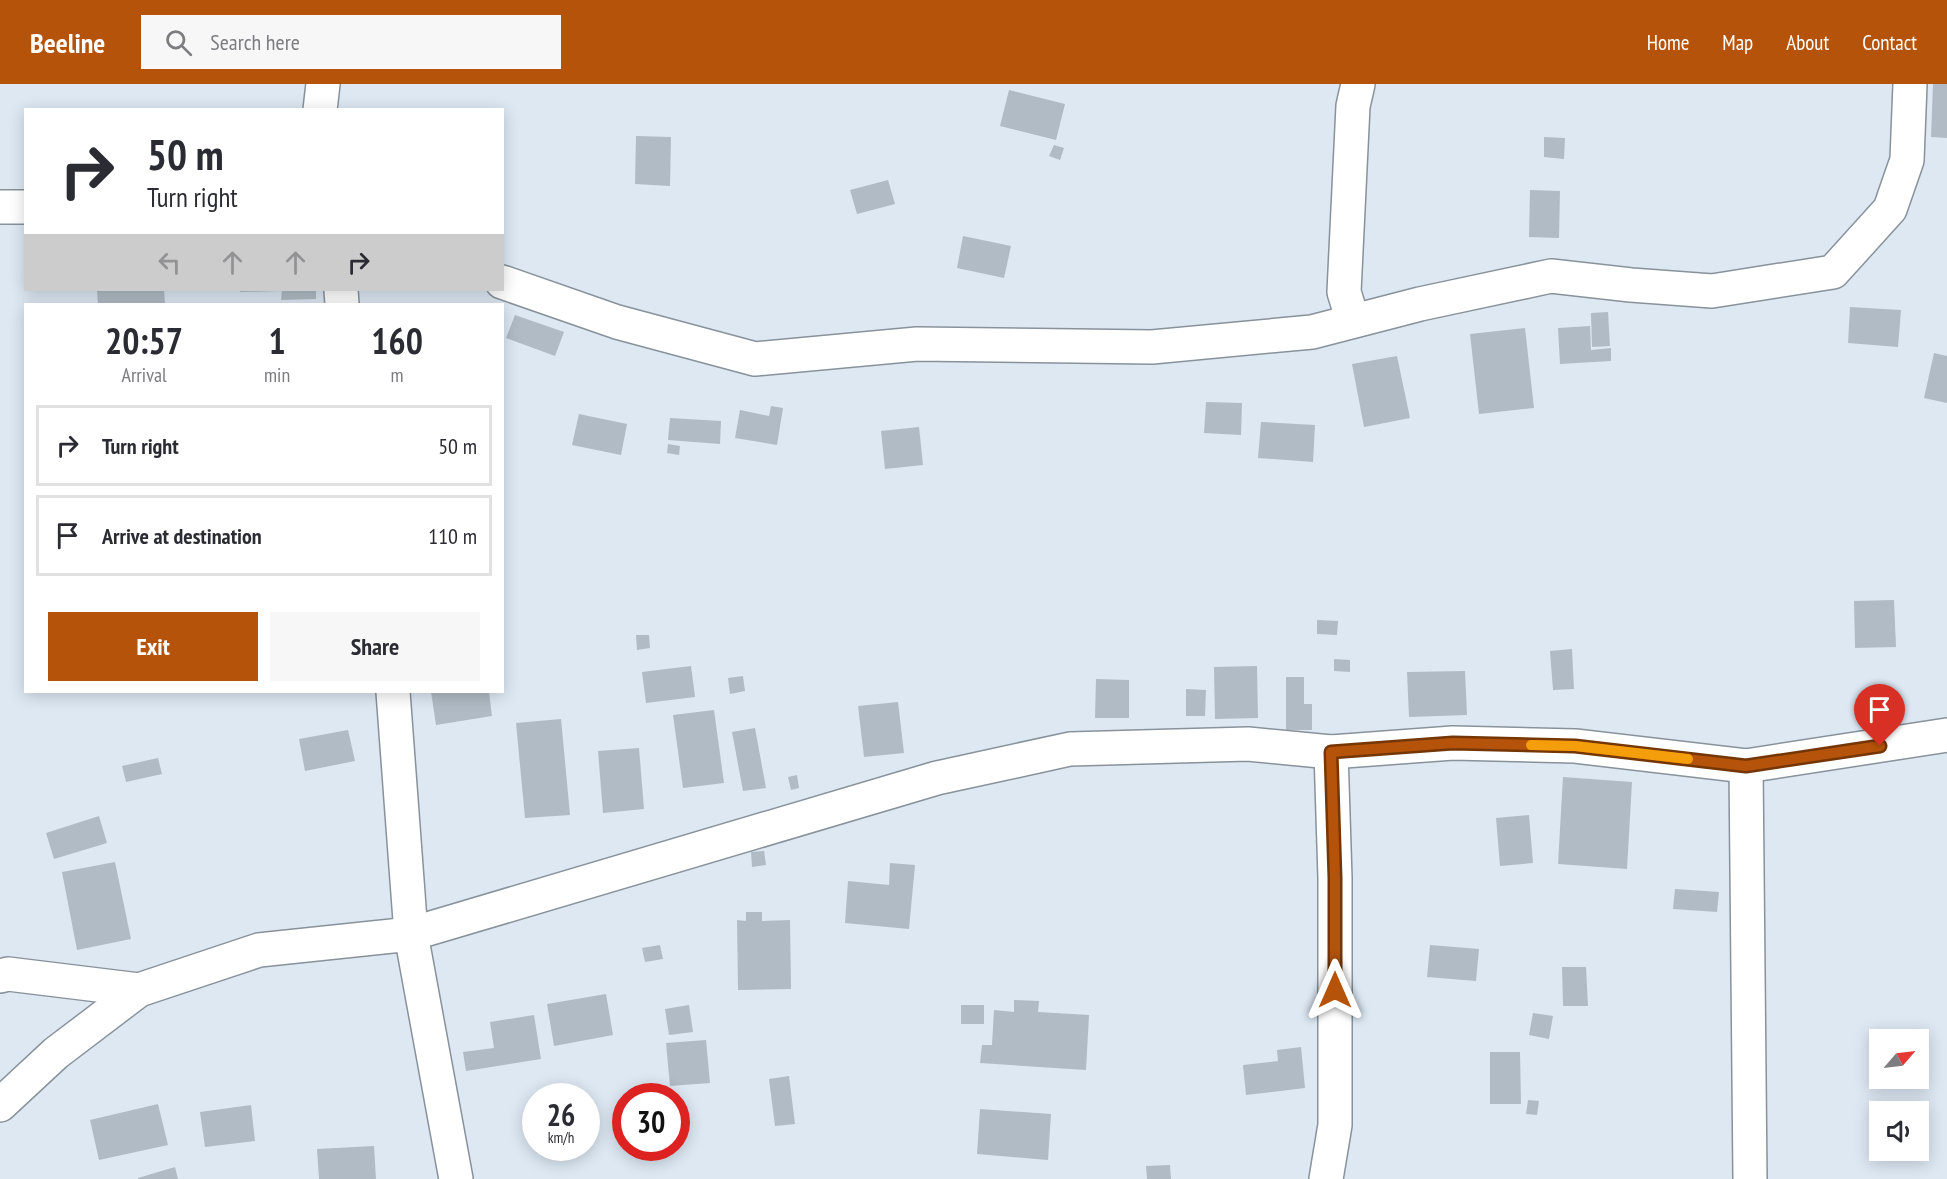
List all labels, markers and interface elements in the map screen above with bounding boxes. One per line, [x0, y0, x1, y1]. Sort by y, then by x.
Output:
search box [141, 15, 561, 69]
text: Beeline [30, 24, 105, 61]
icon: search [162, 26, 195, 59]
text: Search here [210, 28, 300, 56]
text: Home [1647, 29, 1689, 56]
text: Map [1722, 29, 1753, 56]
text: About [1786, 29, 1829, 56]
text: Contact [1862, 29, 1917, 56]
text: 50 m [147, 127, 224, 182]
icon: right [48, 132, 126, 210]
text: Turn right [147, 180, 238, 214]
icon: left [153, 246, 186, 279]
icon: ahead [216, 246, 249, 279]
icon: ahead [279, 246, 312, 279]
icon: right [342, 246, 375, 279]
text: 20:57 [105, 317, 183, 364]
text: 1 [268, 317, 286, 364]
text: 160 [371, 317, 423, 364]
text: Arrival [121, 362, 167, 388]
text: min [264, 362, 290, 388]
text: m [391, 362, 404, 388]
icon: right [51, 429, 84, 462]
text: Turn right [102, 432, 179, 460]
text: 50 m [438, 432, 477, 460]
icon: arrive [51, 519, 84, 552]
text: Arrive at destination [102, 522, 262, 550]
text: 110 m [428, 522, 477, 550]
button: Exit [48, 612, 258, 681]
button: Share [270, 612, 480, 681]
pin [1854, 684, 1905, 746]
icon: arrive [1863, 693, 1896, 726]
position arrow [1303, 958, 1367, 1022]
north arrow [1869, 1029, 1929, 1089]
map controls [1869, 1029, 1929, 1161]
speed limit sign: 30 [612, 1083, 690, 1161]
text: 26 [547, 1095, 575, 1134]
button: sound [1869, 1101, 1929, 1161]
text: km/h [548, 1128, 574, 1147]

